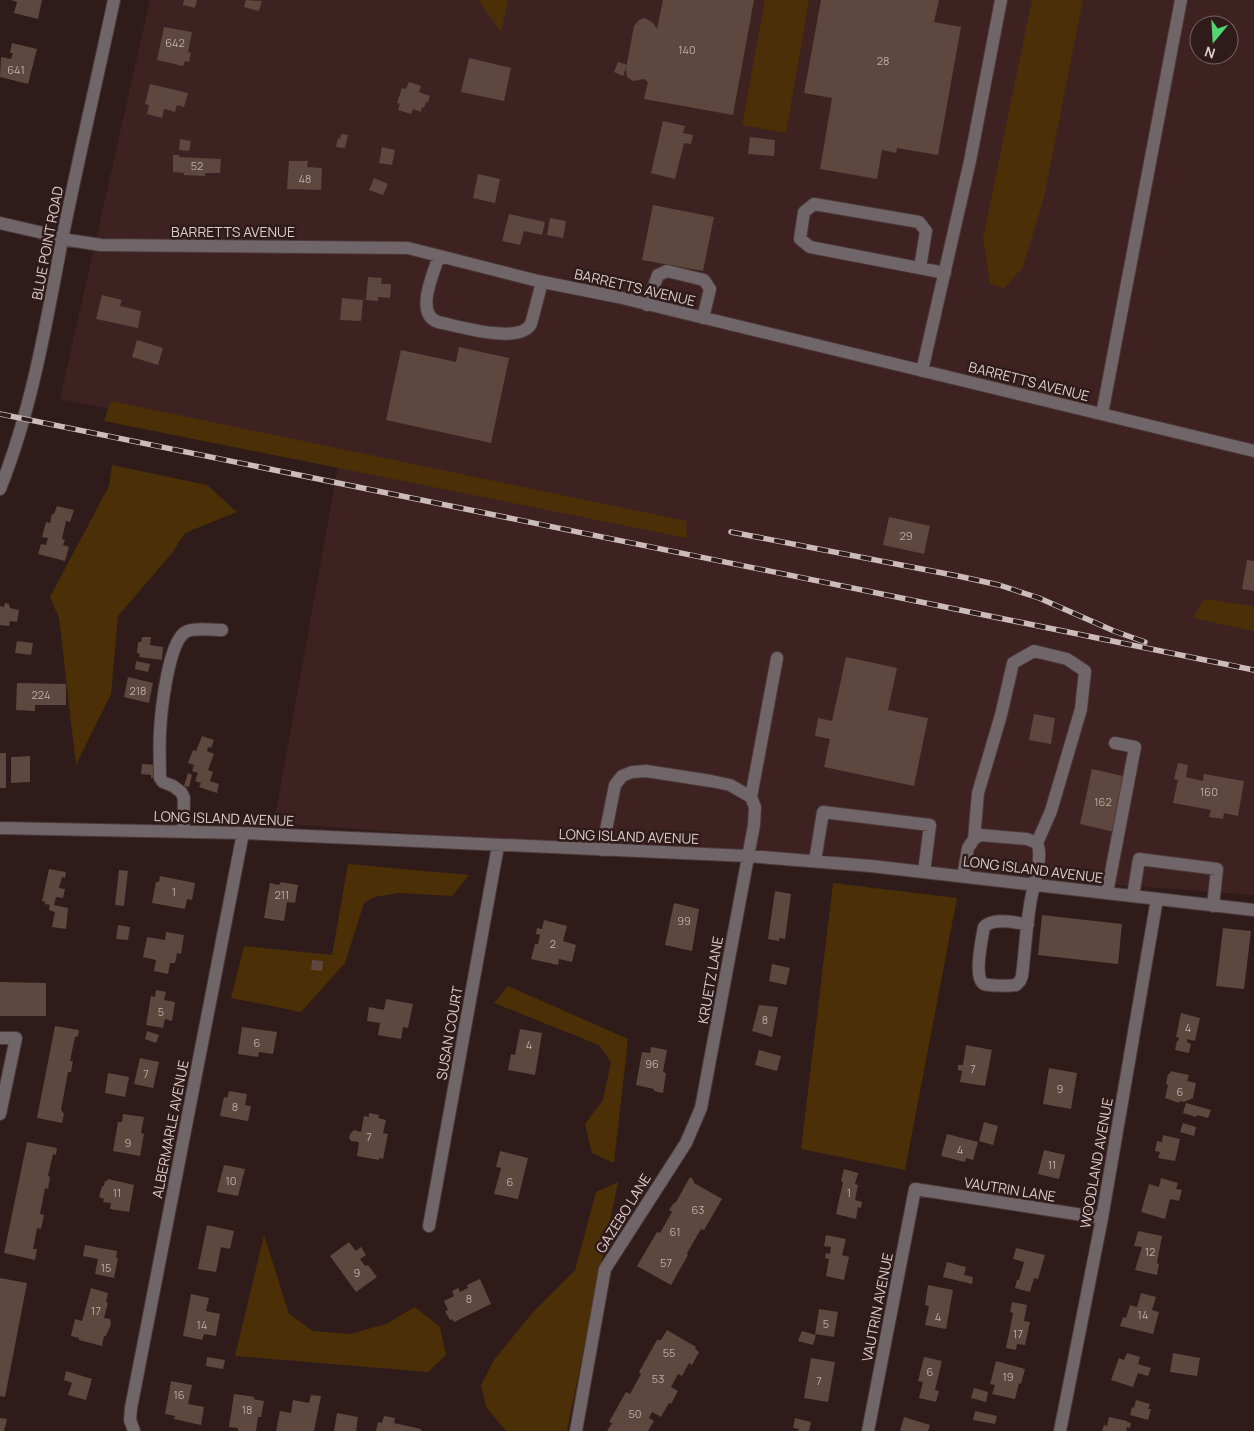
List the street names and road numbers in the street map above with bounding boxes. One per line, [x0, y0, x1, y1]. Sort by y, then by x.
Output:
street label: BLUE POINT ROAD [27, 185, 67, 301]
street label: BARRETTS AVENUE [171, 222, 295, 241]
street label: BARRETTS AVENUE [573, 264, 697, 310]
street label: BARRETTS AVENUE [967, 357, 1091, 405]
street label: LONG ISLAND AVENUE [153, 806, 295, 830]
street label: LONG ISLAND AVENUE [558, 824, 700, 848]
street label: LONG ISLAND AVENUE [962, 851, 1104, 887]
street label: KRUETZ LANE [693, 935, 727, 1025]
street label: SUSAN COURT [431, 984, 467, 1081]
street label: ALBERMARLE AVENUE [147, 1058, 193, 1200]
street label: WOODLAND AVENUE [1075, 1096, 1117, 1230]
street label: GAZEBO LANE [591, 1170, 655, 1256]
street label: VAUTRIN LANE [963, 1172, 1057, 1206]
street label: VAUTRIN AVENUE [857, 1251, 897, 1363]

